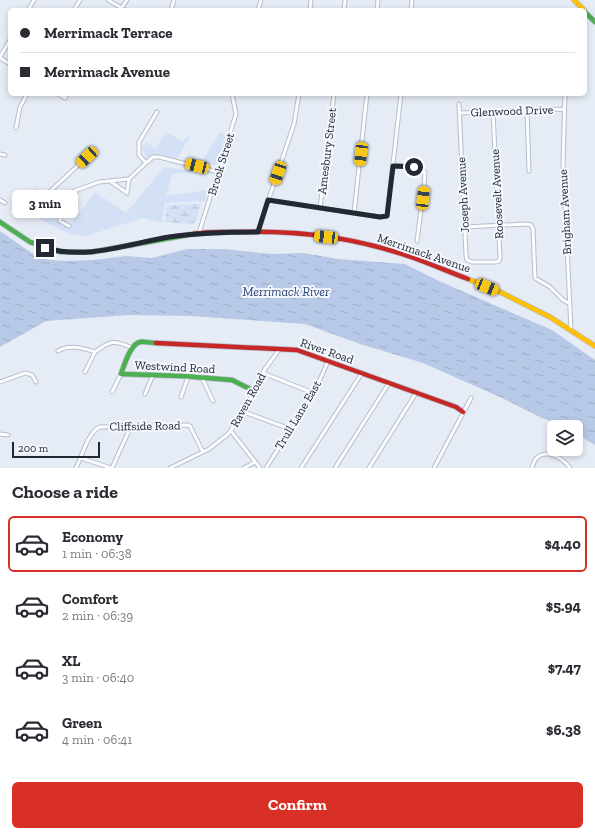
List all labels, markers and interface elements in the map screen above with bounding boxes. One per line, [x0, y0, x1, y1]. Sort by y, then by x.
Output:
text: Merrimack Terrace [44, 24, 173, 42]
text: Merrimack Avenue [44, 63, 170, 81]
street label: Glenwood Drive [470, 103, 554, 119]
street label: Amesbury Street [315, 106, 339, 195]
street label: Brook Street [205, 130, 237, 197]
car [354, 141, 368, 167]
car [74, 144, 100, 170]
street label: Roosevelt Avenue [488, 148, 506, 239]
street label: Joseph Avenue [454, 156, 472, 233]
car [184, 157, 210, 175]
route start [405, 158, 423, 176]
car [268, 160, 288, 186]
street label: Brigham Avenue [556, 169, 574, 255]
car [416, 185, 430, 211]
callout: 3 min [12, 190, 78, 218]
text: 3 min [29, 196, 61, 211]
car [313, 230, 339, 244]
street label: Merrimack Avenue [376, 230, 473, 276]
route end [36, 239, 54, 257]
car [474, 277, 500, 297]
water label: Merrimack River [242, 284, 330, 299]
street label: River Road [298, 335, 356, 367]
street label: Westwind Road [134, 358, 216, 376]
street label: Raven Road [227, 370, 269, 430]
street label: Trull Lane East [272, 377, 324, 452]
street label: Cliffside Road [109, 418, 181, 434]
map controls [547, 420, 583, 456]
button: layers [547, 420, 583, 456]
scale bar [12, 440, 100, 459]
text: 200 m [18, 442, 48, 455]
text: Choose a ride [12, 481, 118, 503]
icon: car [14, 526, 50, 562]
text: Economy [62, 528, 123, 546]
text: $4.40 [544, 535, 581, 553]
text: 1 min · 06:38 [62, 546, 132, 561]
icon: car [14, 588, 50, 624]
text: Comfort [62, 590, 118, 608]
text: $5.94 [546, 597, 581, 615]
text: 2 min · 06:39 [62, 608, 133, 623]
icon: car [14, 650, 50, 686]
text: XL [62, 652, 80, 670]
text: $7.47 [548, 659, 581, 677]
text: 3 min · 06:40 [62, 670, 134, 685]
icon: car [14, 712, 50, 748]
text: Green [62, 714, 102, 732]
text: $6.38 [546, 721, 581, 739]
text: 4 min · 06:41 [62, 732, 132, 747]
button: Confirm [12, 782, 583, 828]

